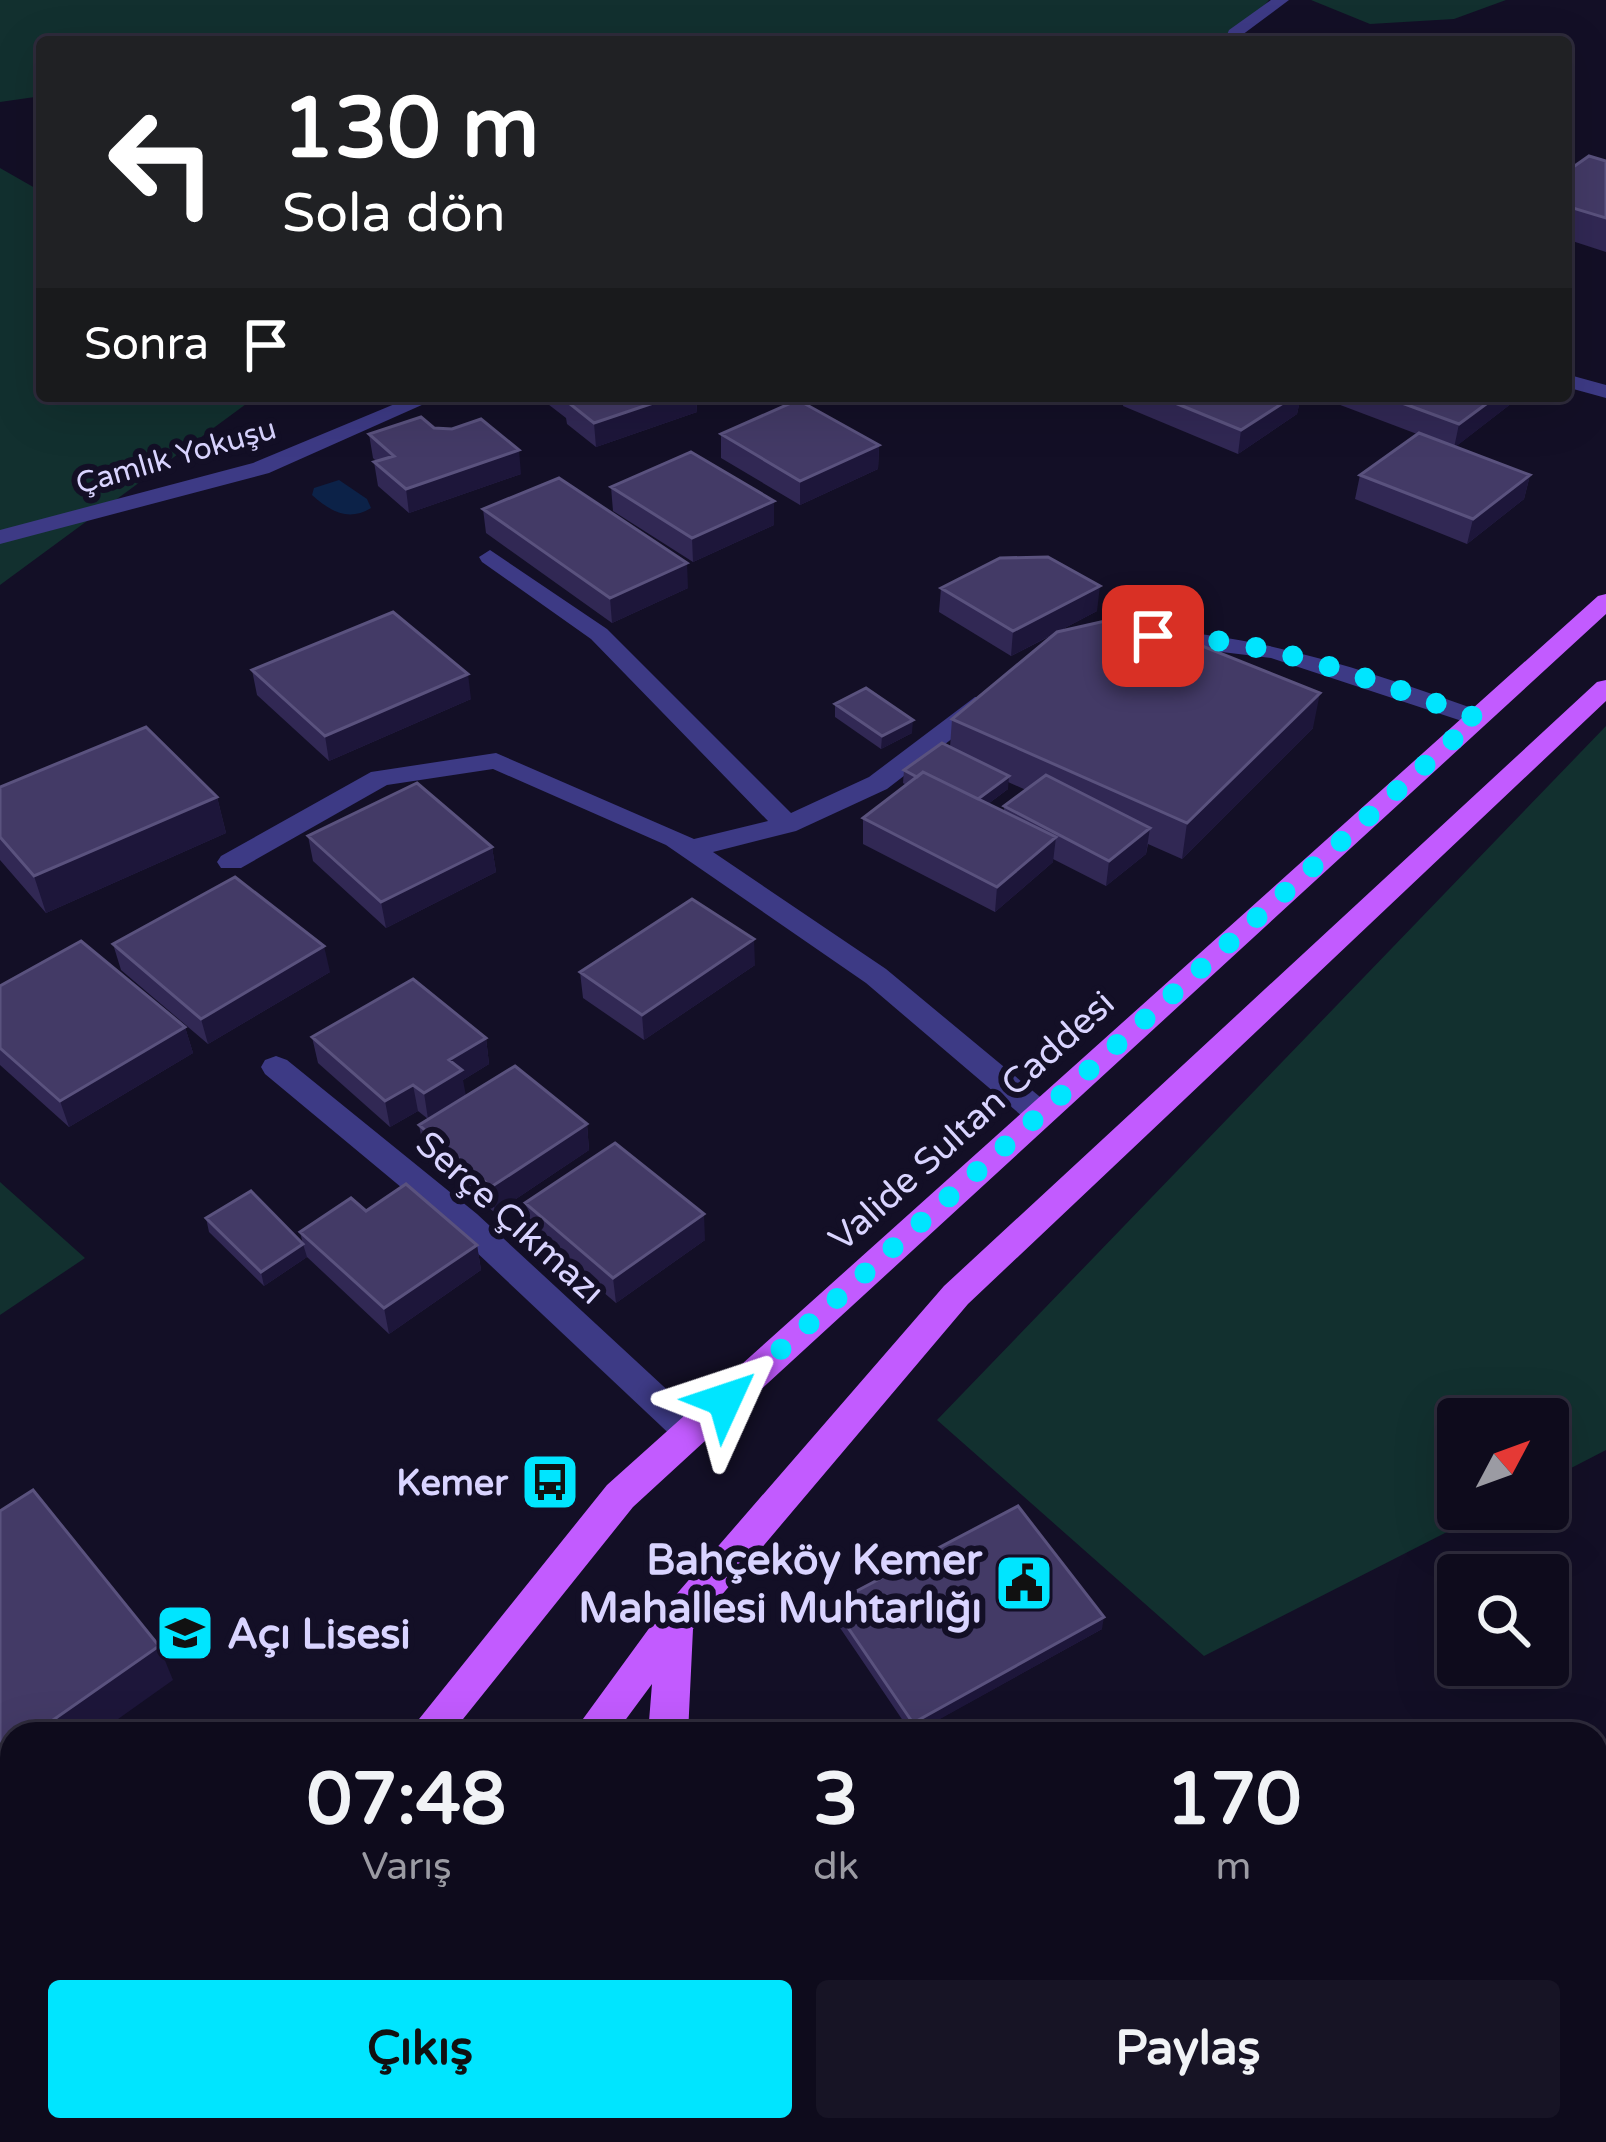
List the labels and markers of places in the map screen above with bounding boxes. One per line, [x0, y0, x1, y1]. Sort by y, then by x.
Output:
pin [1102, 585, 1204, 687]
bus stop icon: Kemer [519, 1451, 581, 1513]
place label: Kemer [396, 1462, 509, 1505]
place label: Bahçeköy Kemer Mahallesi Muhtarlığı [578, 1535, 983, 1634]
public building icon: Bahçeköy Kemer Mahallesi Muhtarlığı [993, 1552, 1055, 1614]
school or university icon: Açı Lisesi [154, 1602, 216, 1664]
place label: Açı Lisesi [227, 1609, 411, 1660]

